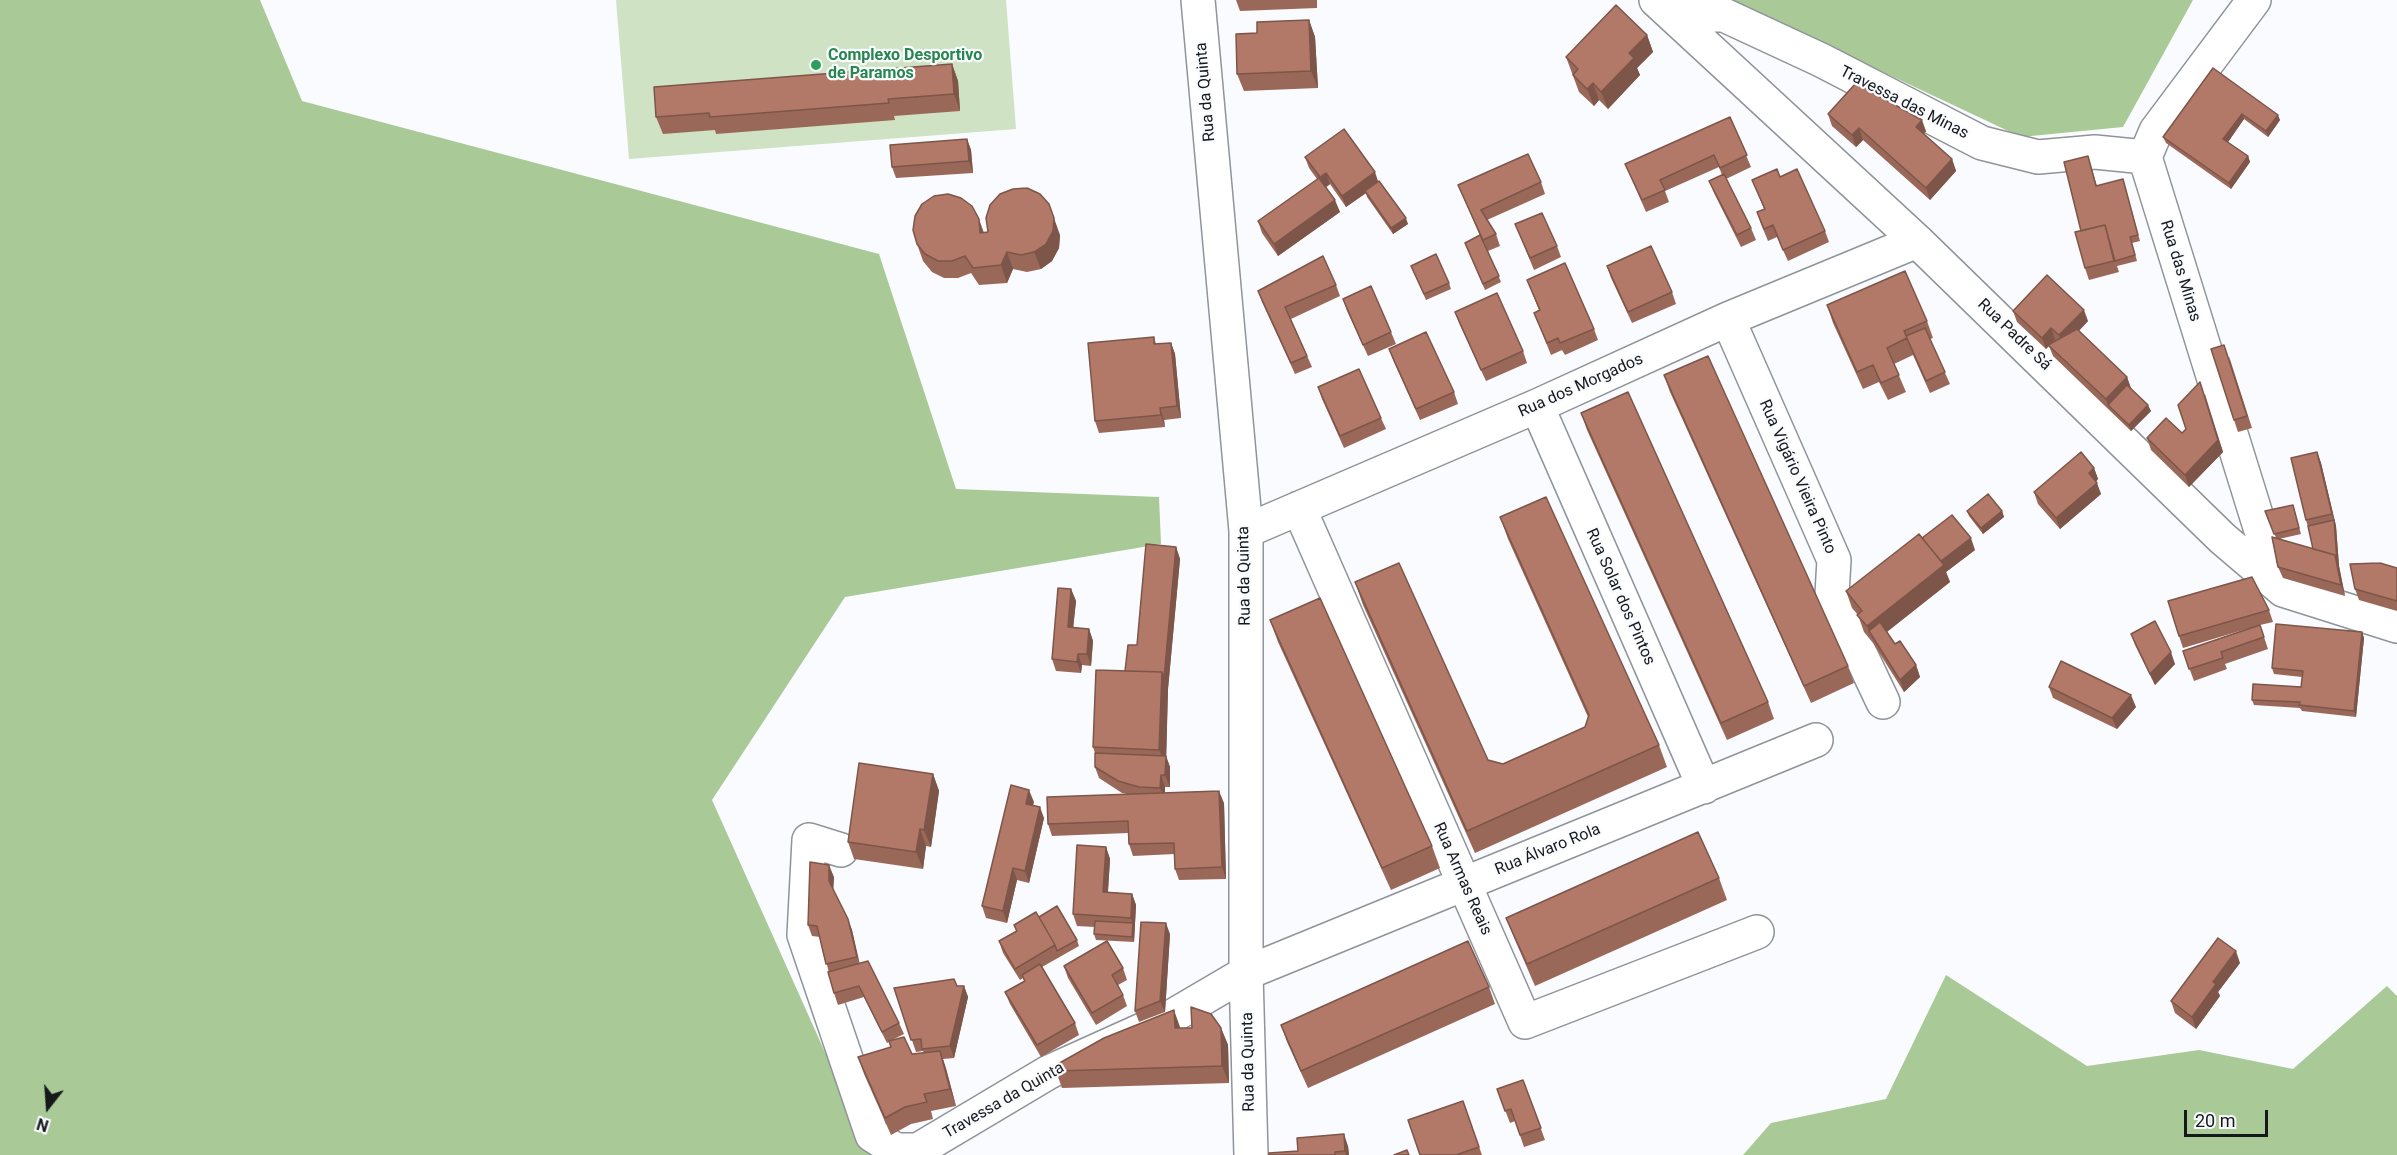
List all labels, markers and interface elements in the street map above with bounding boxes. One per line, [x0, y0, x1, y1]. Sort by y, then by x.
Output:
street label: Rua da Quinta [1192, 42, 1220, 142]
place label: Complexo Desportivo de Paramos [828, 46, 982, 84]
marker: Complexo Desportivo de Paramos [809, 58, 823, 72]
street label: Travessa das Minas [1837, 62, 1971, 144]
street label: Rua das Minas [2155, 218, 2205, 324]
street label: Rua Padre Sá [1973, 295, 2055, 375]
street label: Rua dos Morgados [1516, 350, 1646, 422]
street label: Rua Vigário Vieira Pinto [1754, 397, 1840, 557]
street label: Rua da Quinta [1235, 526, 1255, 626]
street label: Rua Solar dos Pintos [1581, 526, 1659, 668]
street label: Rua Armas Reais [1429, 820, 1495, 938]
street label: Rua Álvaro Rola [1493, 820, 1603, 880]
street label: Rua da Quinta [1239, 1012, 1259, 1112]
street label: Travessa da Quinta [940, 1059, 1068, 1143]
north arrow [18, 1077, 78, 1137]
scale bar [2187, 1098, 2271, 1136]
text: 20 m [2195, 1110, 2235, 1131]
text: N [34, 1114, 51, 1135]

